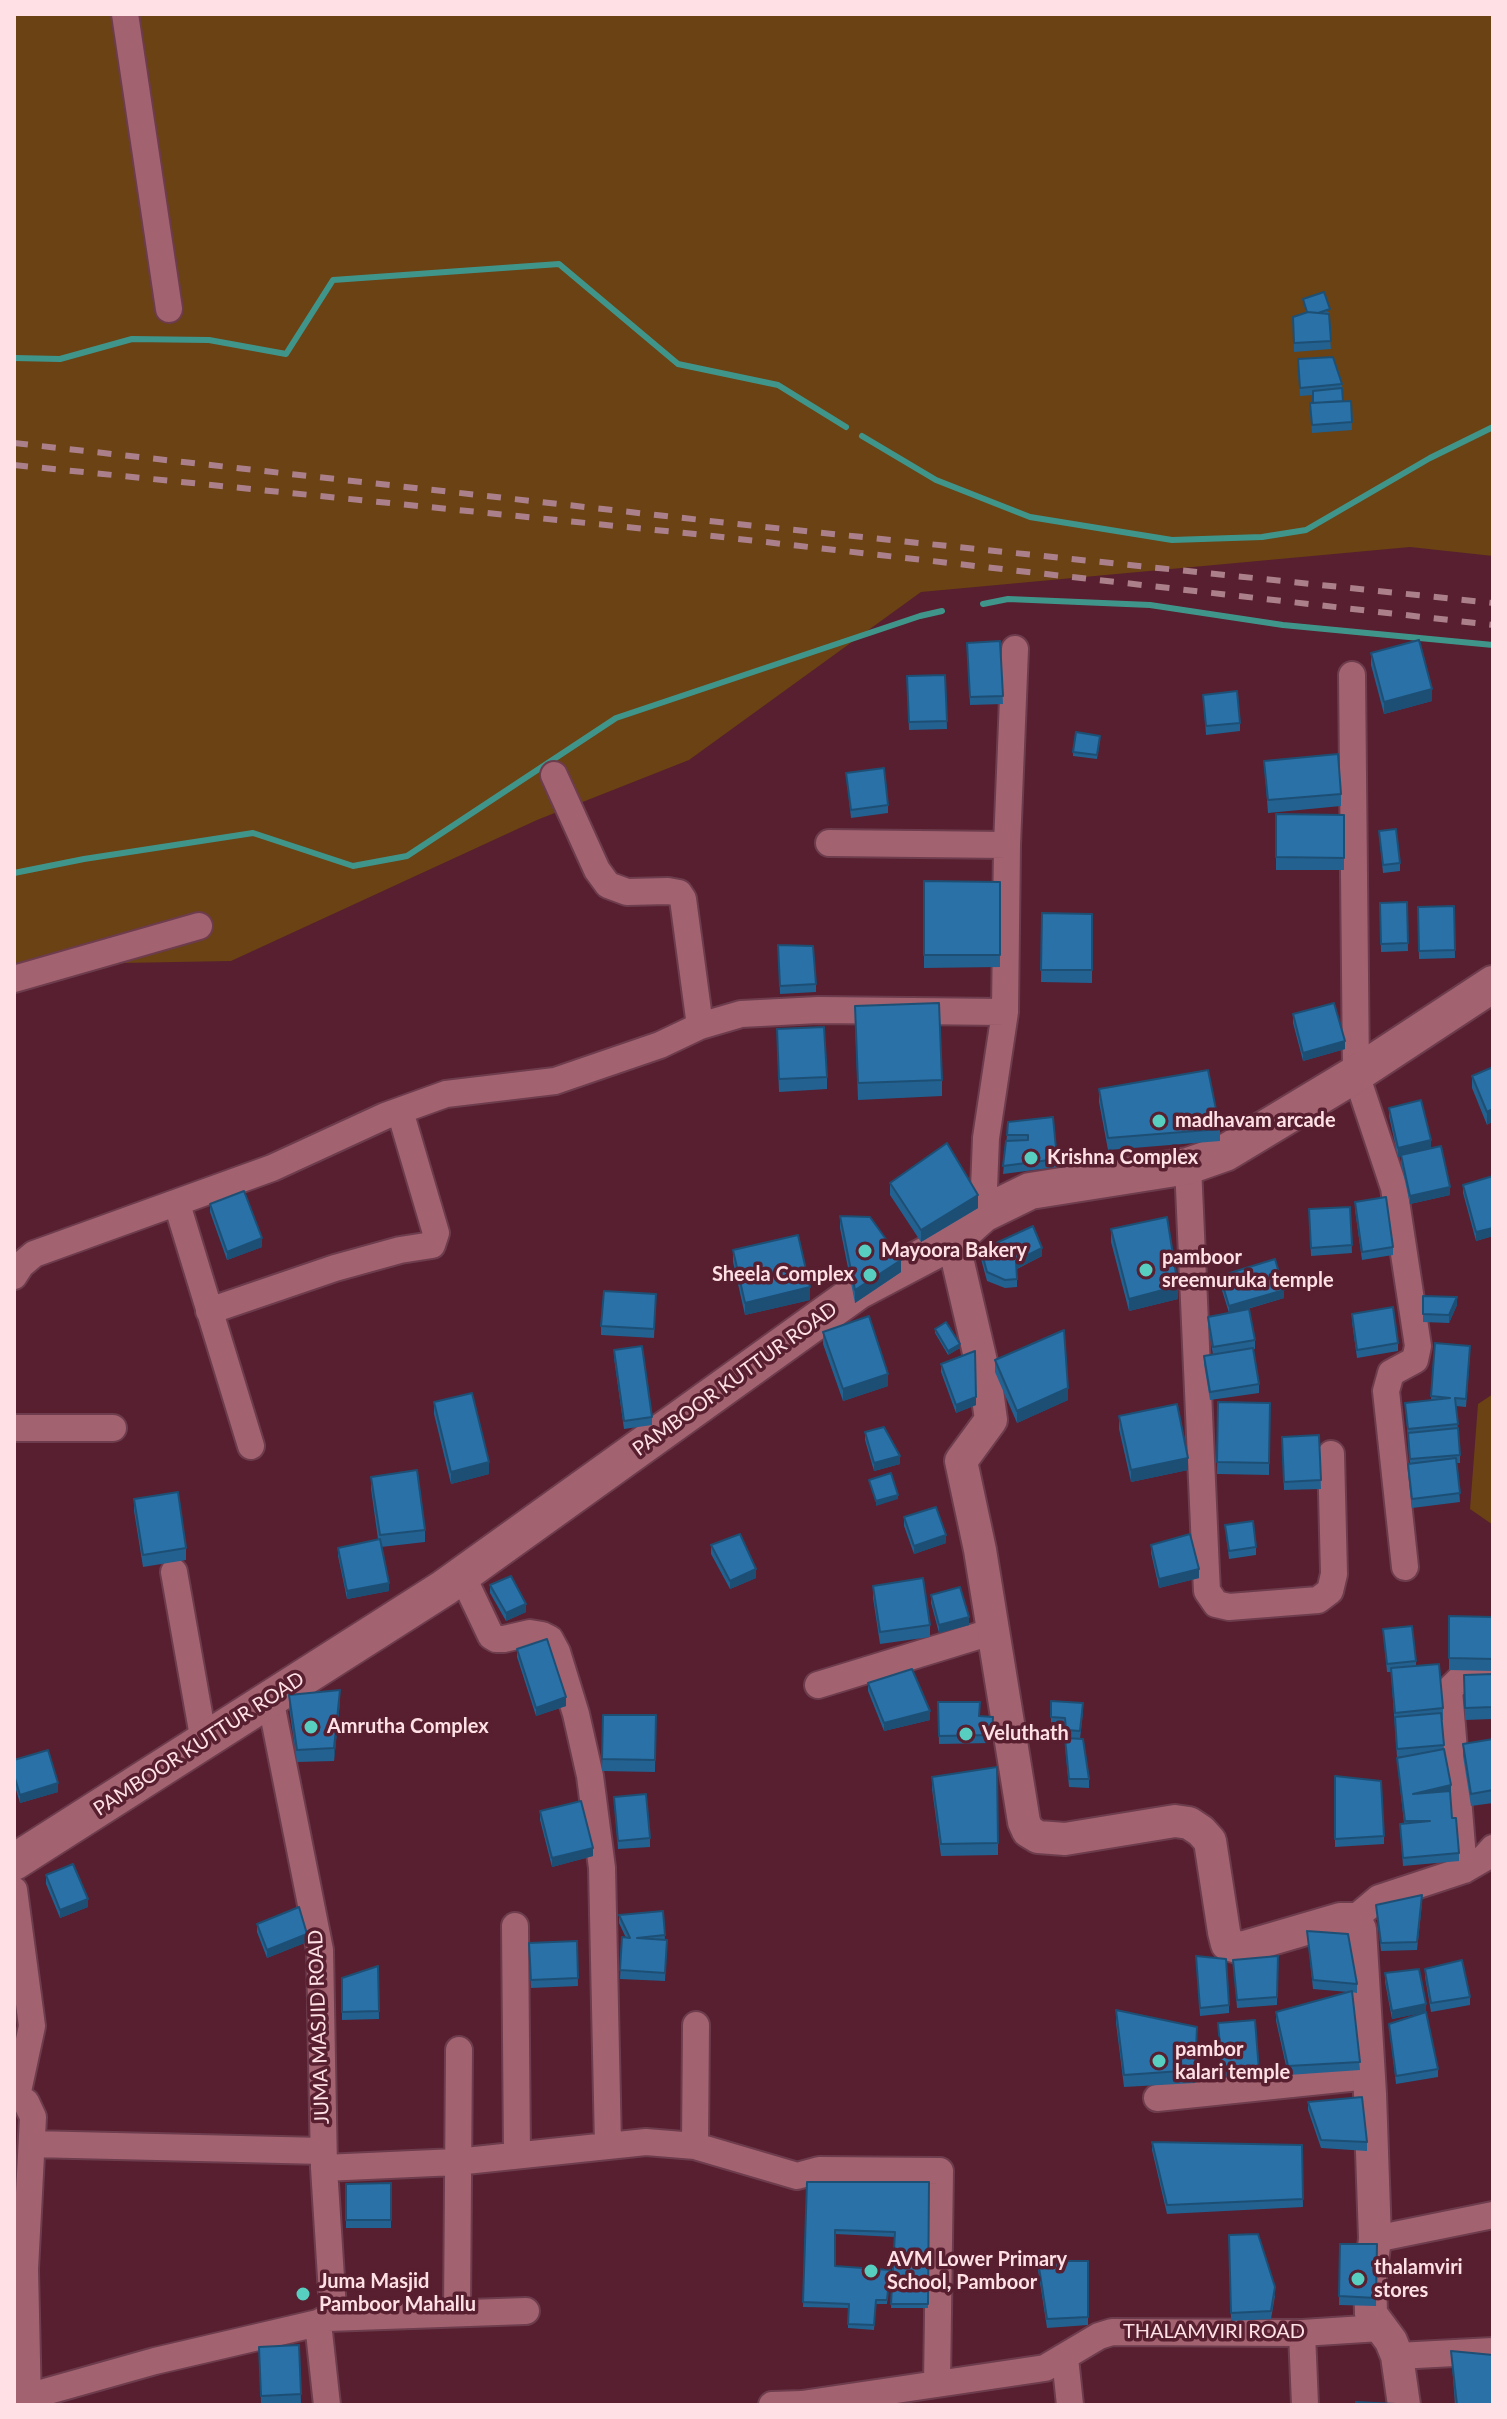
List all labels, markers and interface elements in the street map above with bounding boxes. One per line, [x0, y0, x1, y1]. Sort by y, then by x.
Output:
place label: madhavam arcade [1175, 1109, 1336, 1133]
marker: madhavam arcade [1150, 1112, 1168, 1130]
place label: Krishna Complex [1047, 1146, 1198, 1170]
marker: Krishna Complex [1022, 1149, 1040, 1167]
place label: Mayoora Bakery [881, 1239, 1027, 1263]
marker: Mayoora Bakery [856, 1242, 874, 1260]
place label: pamboor sreemuruka temple [1162, 1246, 1334, 1293]
marker: pamboor sreemuruka temple [1137, 1261, 1155, 1279]
place label: Sheela Complex [712, 1263, 854, 1287]
marker: Sheela Complex [861, 1266, 879, 1284]
street label: PAMBOOR KUTTUR ROAD [628, 1297, 842, 1461]
street label: PAMBOOR KUTTUR ROAD [89, 1667, 309, 1821]
place label: Amrutha Complex [327, 1715, 489, 1739]
marker: Amrutha Complex [302, 1718, 320, 1736]
place label: Veluthath [982, 1722, 1069, 1746]
marker: Veluthath [957, 1725, 975, 1743]
street label: JUMA MASJID ROAD [304, 1929, 334, 2125]
place label: pambor kalari temple [1175, 2038, 1290, 2085]
marker: pambor kalari temple [1150, 2052, 1168, 2070]
place label: AVM Lower Primary School, Pamboor [887, 2248, 1067, 2295]
place label: thalamviri stores [1374, 2256, 1463, 2303]
marker: AVM Lower Primary School, Pamboor [862, 2262, 880, 2280]
place label: Juma Masjid Pamboor Mahallu [319, 2270, 476, 2317]
marker: thalamviri stores [1349, 2270, 1367, 2288]
marker: Juma Masjid Pamboor Mahallu [294, 2285, 312, 2303]
street label: THALAMVIRI ROAD [1123, 2320, 1305, 2344]

